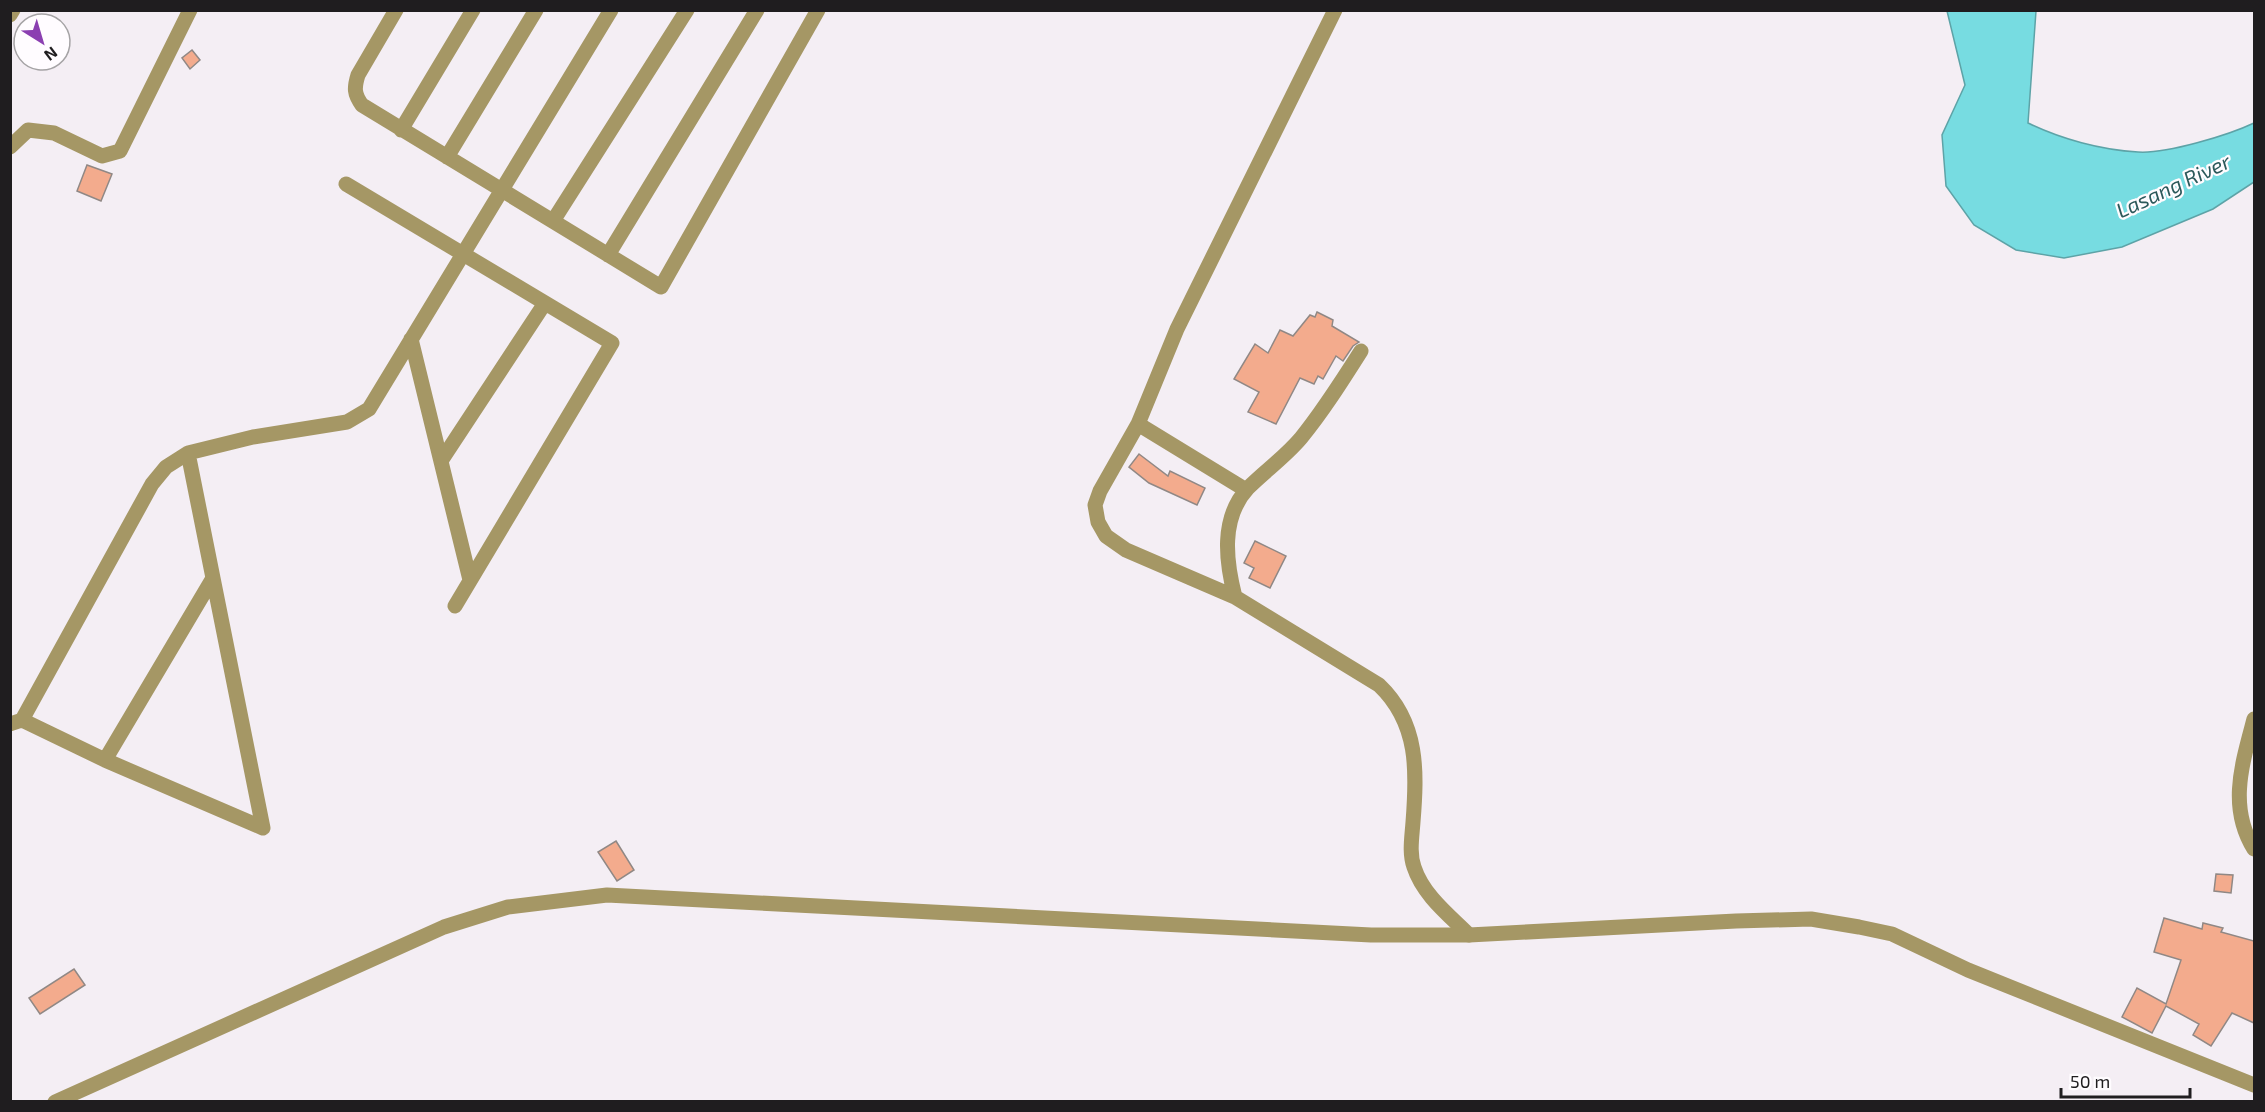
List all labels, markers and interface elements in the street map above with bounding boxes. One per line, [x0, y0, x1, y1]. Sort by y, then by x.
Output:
north arrow [12, 12, 72, 72]
text: N [41, 43, 62, 65]
water label: Lasang River [2112, 147, 2235, 222]
scale bar [2061, 1061, 2190, 1099]
text: 50 m [2070, 1070, 2110, 1092]

